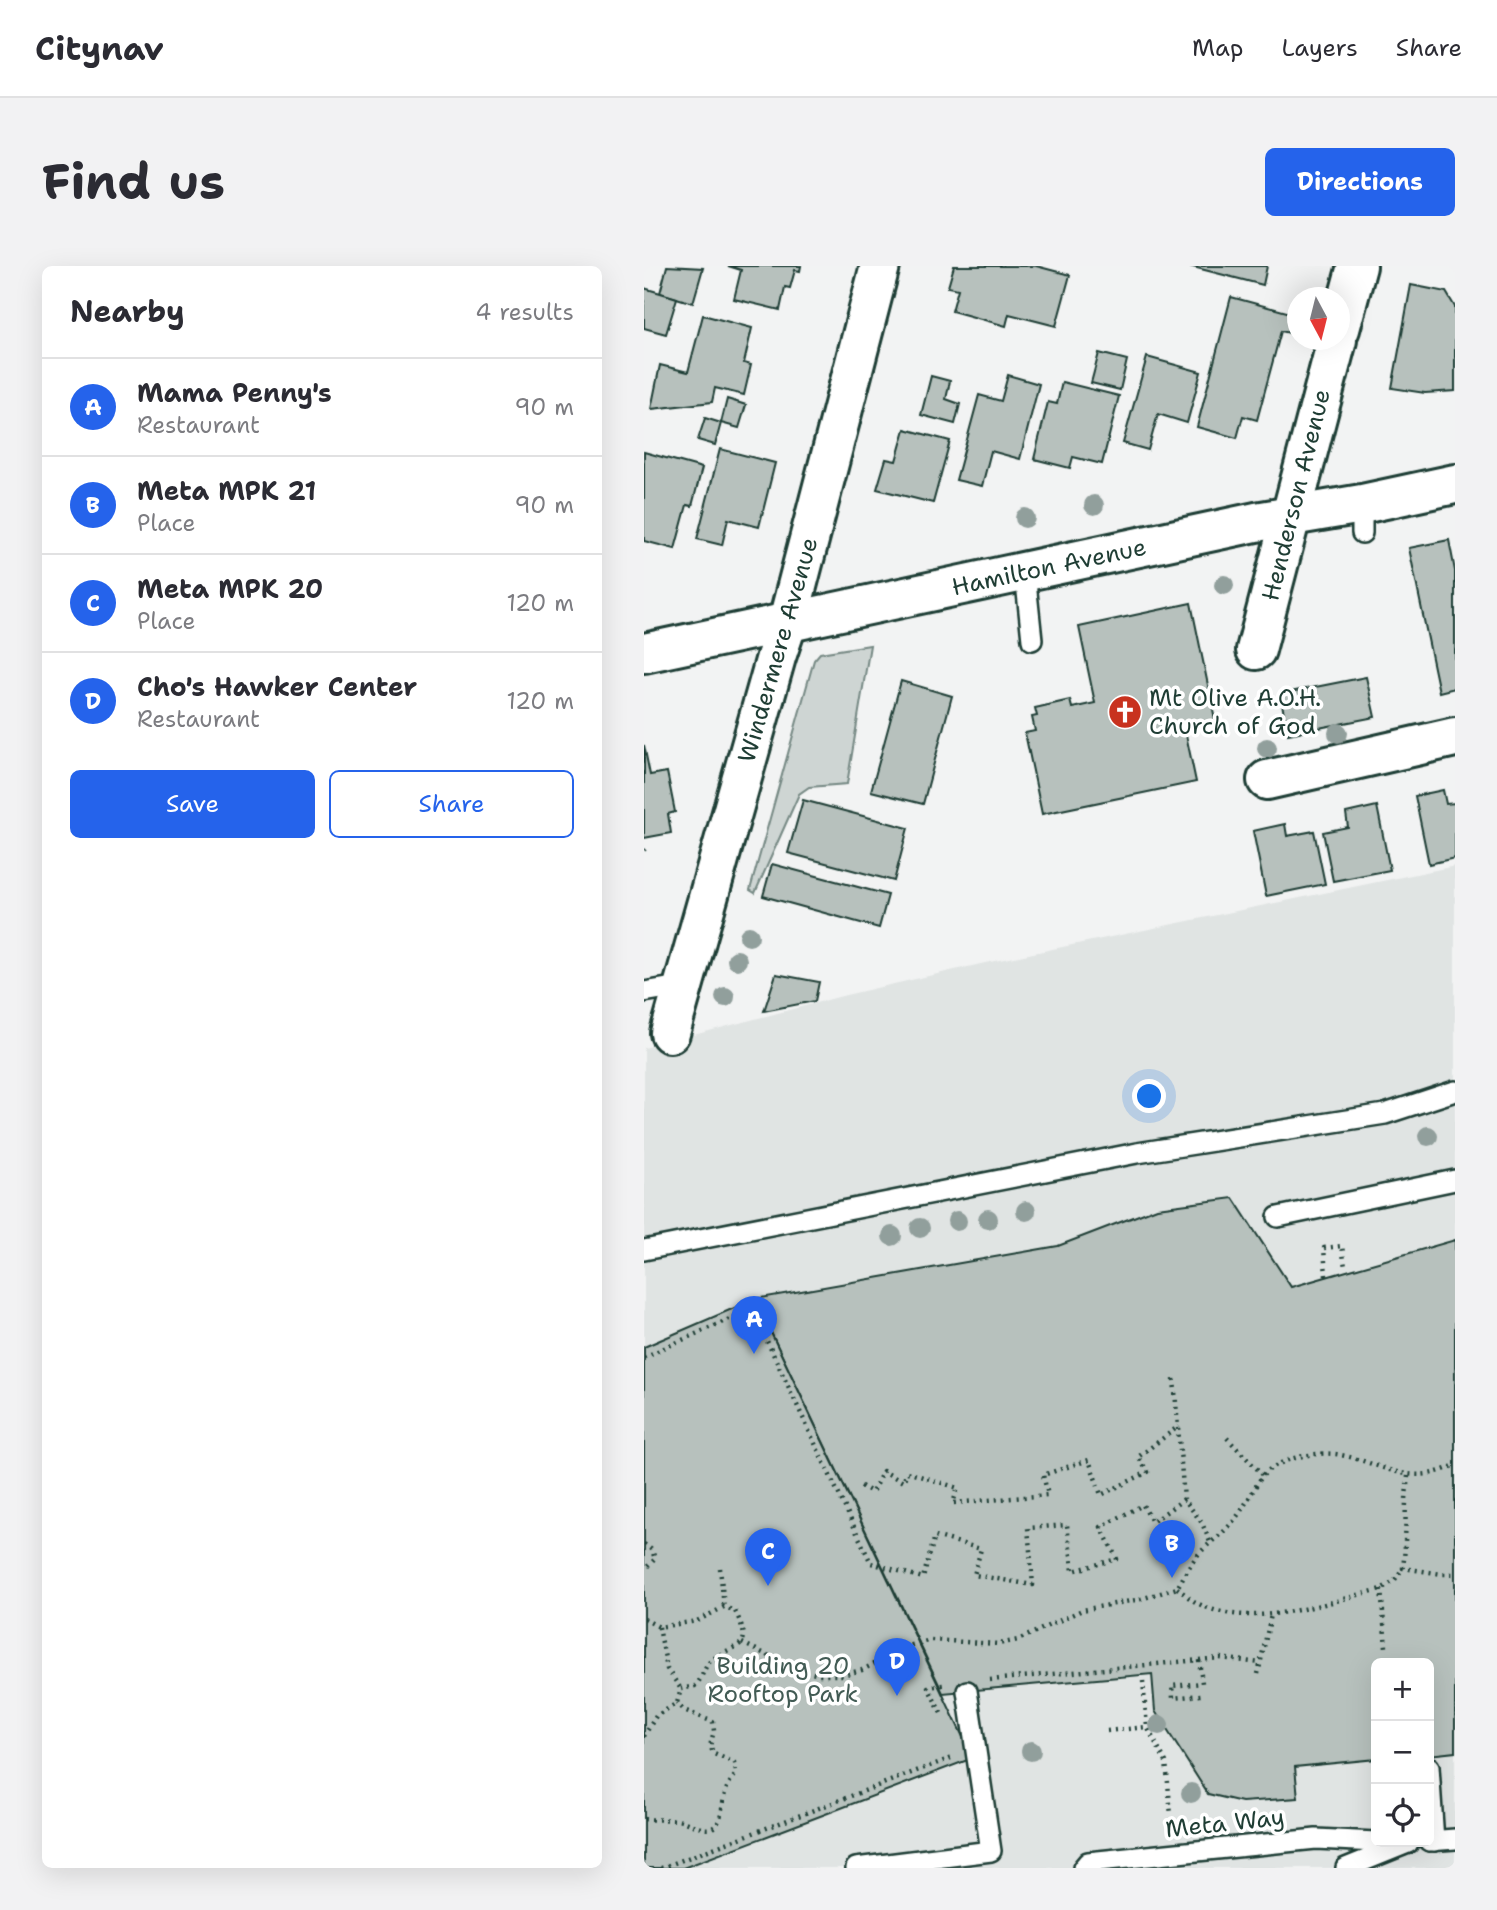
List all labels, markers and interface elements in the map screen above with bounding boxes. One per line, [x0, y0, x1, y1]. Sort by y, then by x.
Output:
text: Citynav [35, 26, 164, 71]
text: Map [1192, 32, 1243, 64]
text: Layers [1281, 32, 1358, 64]
text: Share [1396, 32, 1462, 64]
button: Directions [1265, 148, 1455, 216]
text: Find us [42, 149, 225, 215]
north arrow [1287, 287, 1350, 350]
text: Nearby [70, 291, 185, 332]
text: 4 results [475, 297, 574, 327]
text: Mama Penny's [137, 375, 332, 410]
street label: Henderson Avenue [1254, 386, 1338, 604]
text: A [84, 392, 102, 422]
text: 90 m [514, 392, 574, 422]
text: Restaurant [137, 410, 260, 440]
text: Meta MPK 21 [137, 473, 316, 508]
text: B [86, 490, 100, 520]
text: 90 m [514, 490, 574, 520]
text: Place [137, 508, 196, 538]
street label: Hamilton Avenue [949, 531, 1149, 603]
street label: Windermere Avenue [731, 534, 825, 766]
text: Meta MPK 20 [137, 571, 323, 606]
text: C [86, 588, 100, 618]
text: 120 m [506, 588, 574, 618]
text: Place [137, 606, 196, 636]
text: Cho's Hawker Center [137, 669, 417, 704]
place label: Mt Olive A.O.H. Church of God [1149, 682, 1321, 742]
text: D [85, 686, 101, 716]
text: 120 m [506, 686, 574, 716]
church icon: Mt Olive A.O.H. Church of God [1106, 693, 1144, 731]
text: Restaurant [137, 704, 260, 734]
button: Save [70, 770, 315, 838]
button: Share [329, 770, 574, 838]
your location [1132, 1079, 1166, 1113]
pin: A [731, 1296, 777, 1354]
pin: B [1149, 1520, 1195, 1578]
pin: C [745, 1528, 791, 1586]
pin: D [874, 1638, 920, 1696]
park label: Building 20 Rooftop Park [708, 1650, 858, 1710]
map controls [1371, 1658, 1434, 1847]
button: + [1371, 1658, 1434, 1721]
button: − [1371, 1721, 1434, 1784]
button: locate [1371, 1784, 1434, 1847]
street label: Meta Way [1164, 1801, 1286, 1845]

